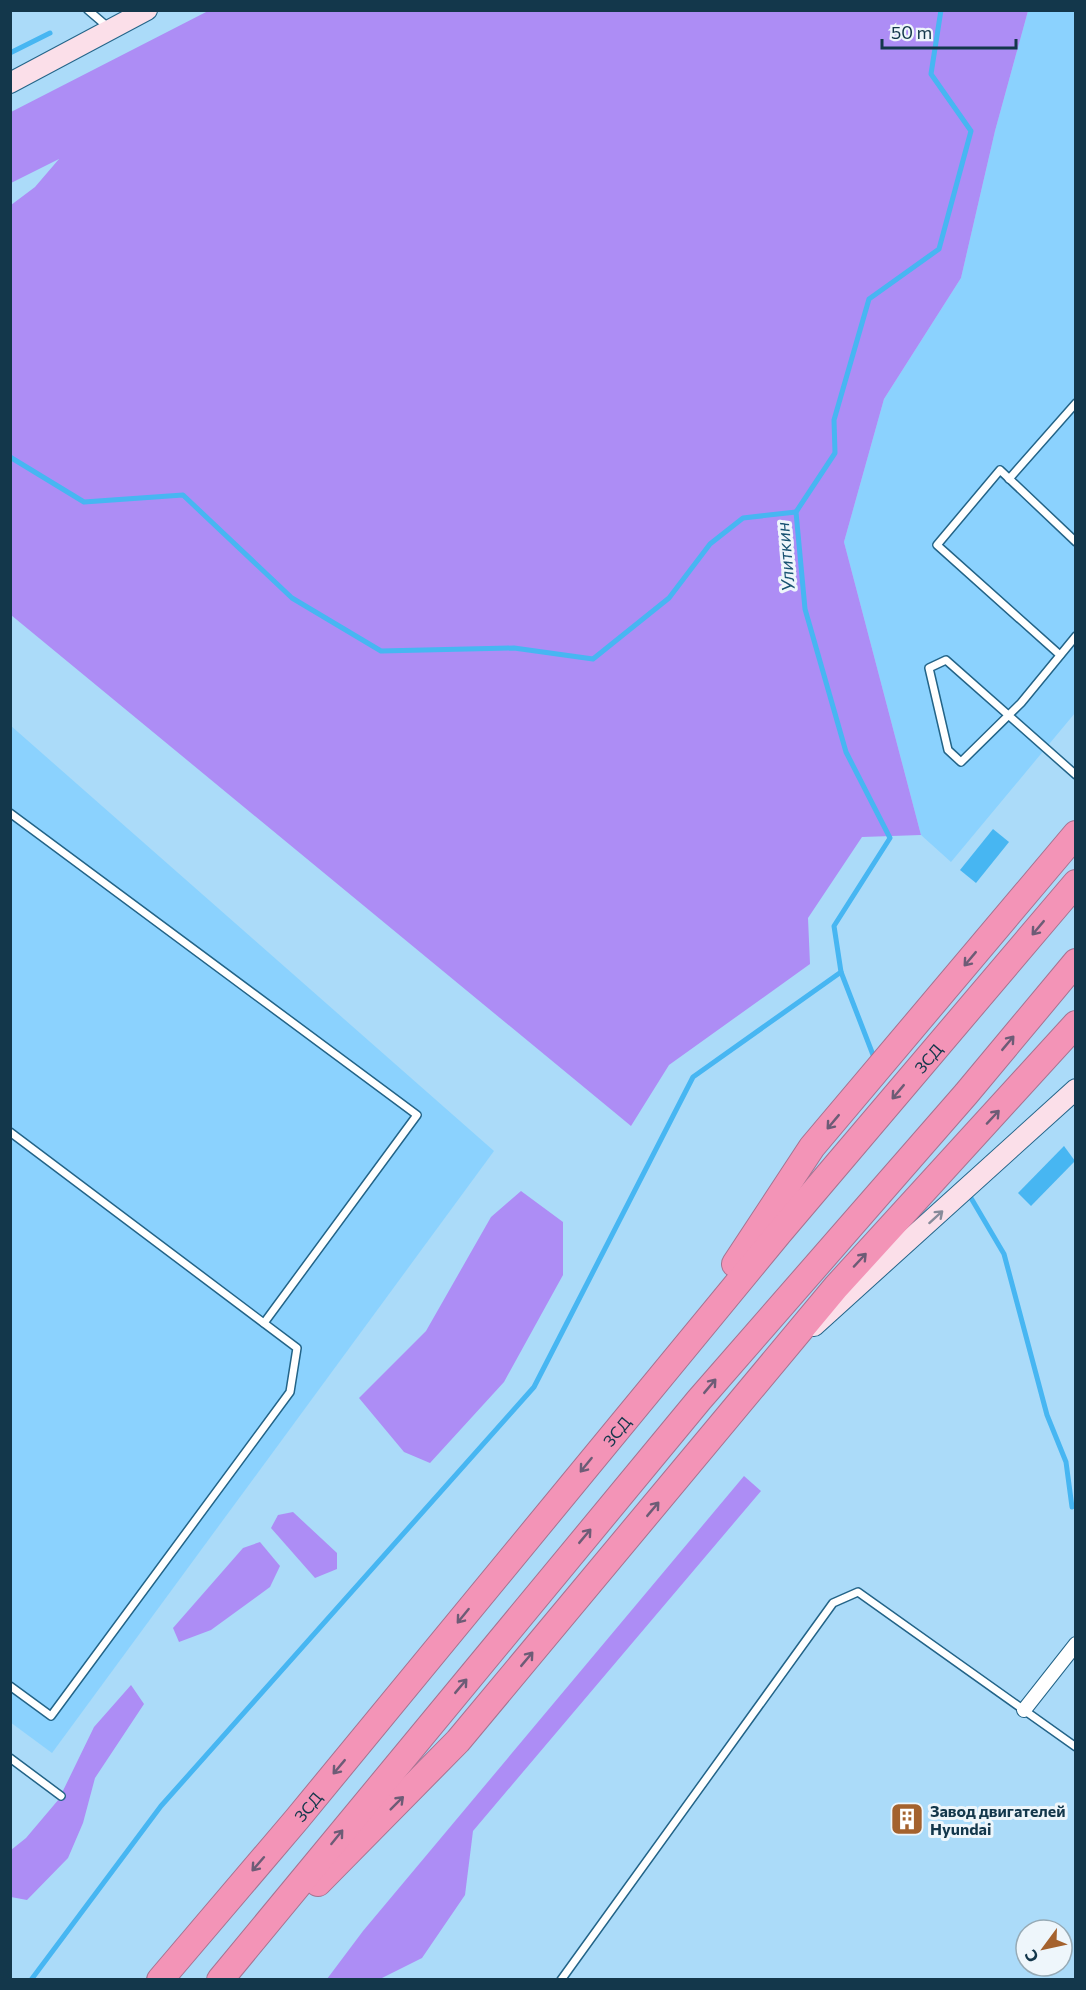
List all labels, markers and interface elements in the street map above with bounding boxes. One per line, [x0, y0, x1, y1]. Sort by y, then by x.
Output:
scale bar [882, 12, 1016, 50]
text: 50 m [891, 21, 932, 43]
water label: Улиткин [771, 521, 799, 593]
one-way arrow [1031, 920, 1044, 936]
one-way arrow [963, 951, 977, 966]
one-way arrow [1001, 1035, 1014, 1051]
street label: ЗСД [910, 1039, 946, 1076]
one-way arrow [891, 1084, 905, 1099]
one-way arrow [986, 1110, 1000, 1125]
one-way arrow [827, 1114, 840, 1130]
one-way arrow [928, 1210, 943, 1224]
one-way arrow [853, 1253, 867, 1268]
one-way arrow [703, 1379, 717, 1394]
street label: ЗСД [599, 1412, 634, 1449]
one-way arrow [580, 1457, 593, 1473]
one-way arrow [646, 1501, 659, 1517]
one-way arrow [579, 1528, 592, 1544]
one-way arrow [457, 1608, 470, 1624]
one-way arrow [520, 1651, 533, 1667]
one-way arrow [454, 1678, 467, 1694]
one-way arrow [333, 1759, 346, 1775]
street label: ЗСД [290, 1787, 326, 1825]
one-way arrow [389, 1796, 404, 1811]
building icon: Завод двигателей Hyundai [889, 1801, 925, 1837]
place label: Завод двигателей Hyundai [930, 1801, 1066, 1838]
one-way arrow [330, 1829, 343, 1845]
one-way arrow [252, 1856, 265, 1872]
north arrow [1014, 1918, 1074, 1978]
text: С [1020, 1947, 1042, 1966]

